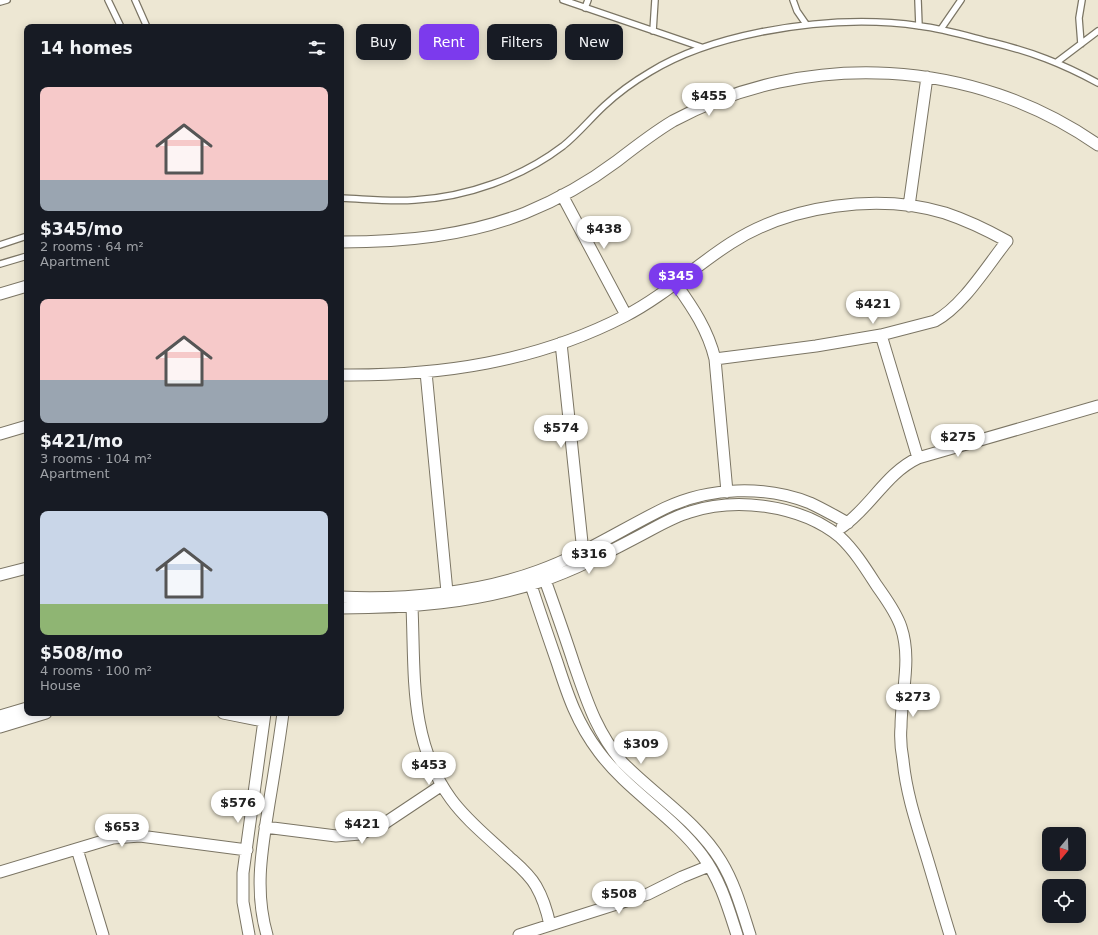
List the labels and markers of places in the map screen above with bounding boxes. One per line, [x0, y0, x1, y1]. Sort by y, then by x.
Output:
pin: $455 [685, 83, 733, 117]
pin: $438 [580, 216, 628, 250]
pin: $345 [652, 263, 700, 297]
pin: $421 [849, 291, 897, 325]
pin: $574 [537, 415, 585, 449]
pin: $275 [934, 424, 982, 458]
pin: $316 [565, 541, 613, 575]
pin: $273 [889, 684, 937, 718]
pin: $309 [617, 731, 665, 765]
pin: $453 [405, 752, 453, 786]
pin: $576 [214, 790, 262, 824]
pin: $421 [338, 811, 386, 845]
pin: $653 [98, 814, 146, 848]
pin: $508 [595, 881, 643, 915]

